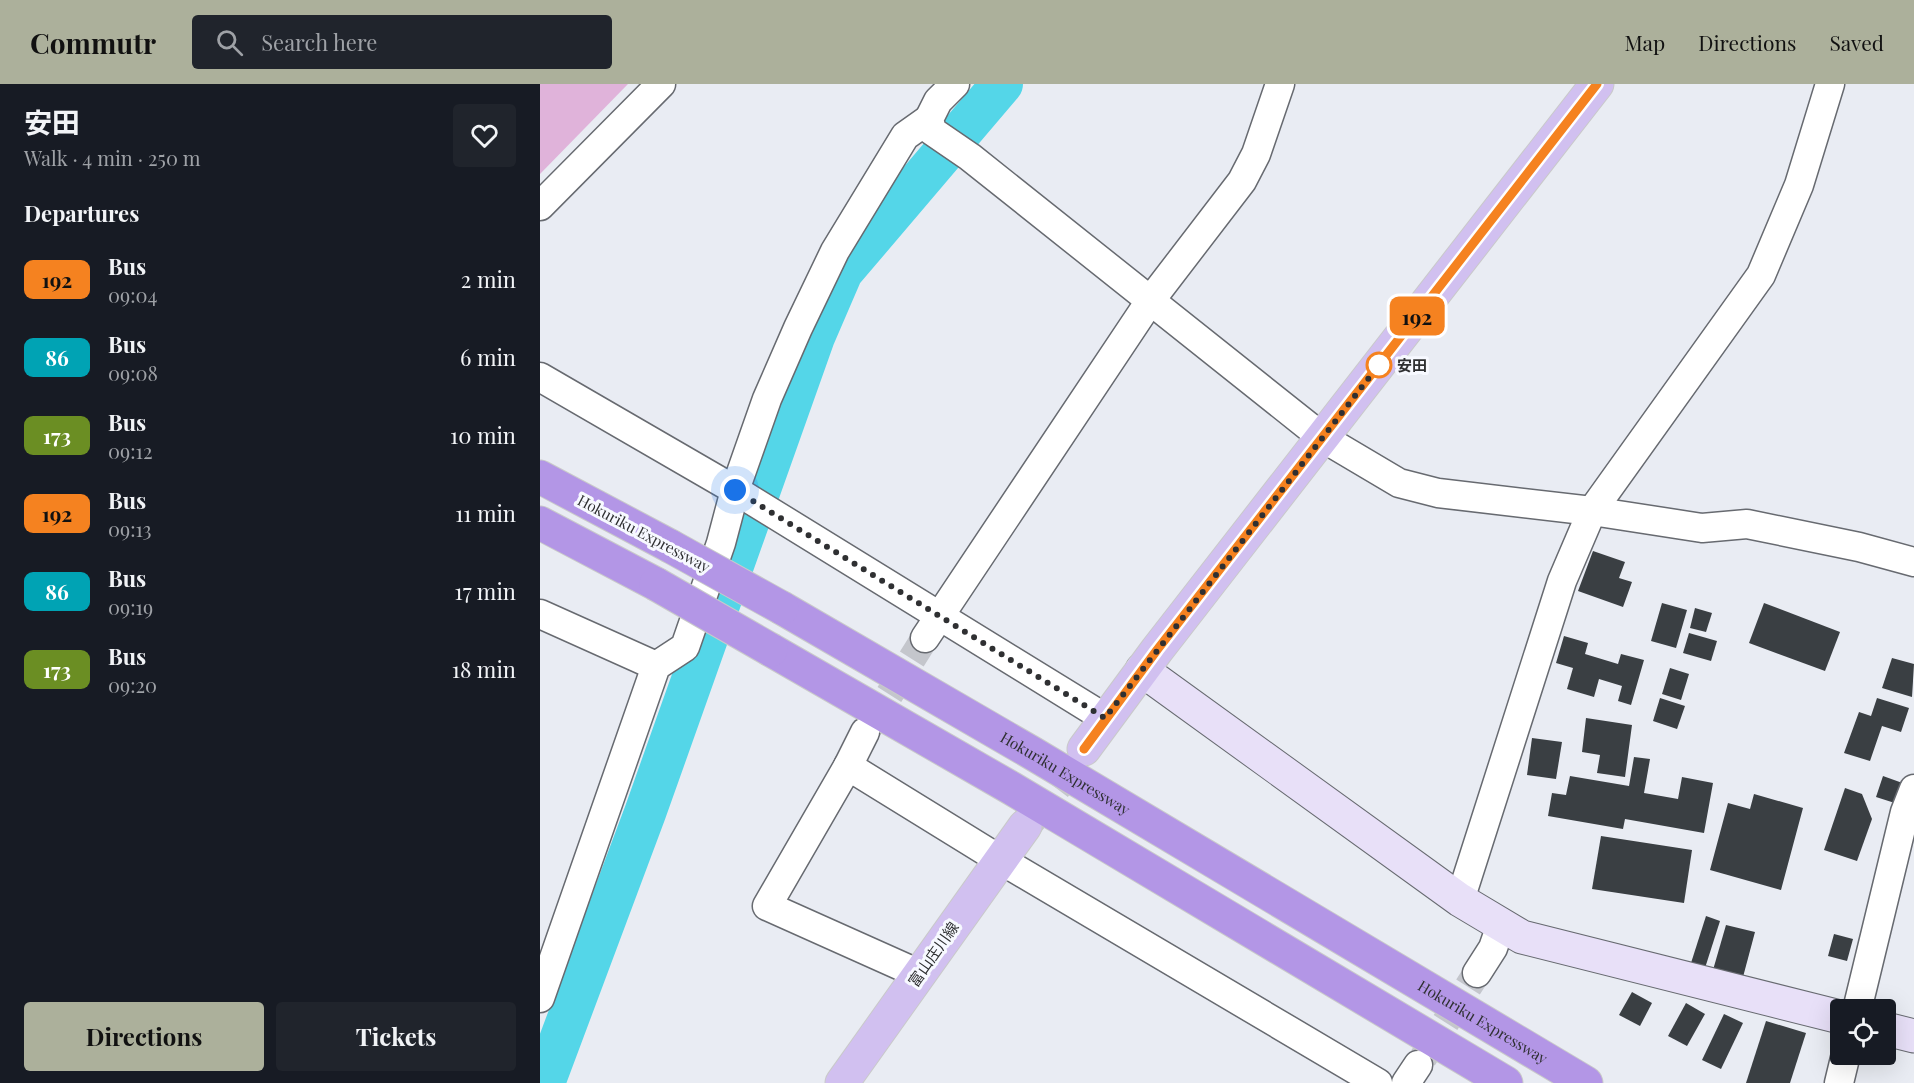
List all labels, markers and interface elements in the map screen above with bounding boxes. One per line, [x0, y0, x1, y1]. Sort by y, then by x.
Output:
search box [192, 15, 612, 69]
text: Commutr [30, 24, 156, 61]
icon: search [213, 26, 246, 59]
text: Search here [261, 27, 377, 57]
text: Map [1624, 28, 1665, 56]
text: Directions [1698, 28, 1796, 56]
text: Saved [1829, 28, 1884, 56]
text: 安田 [24, 103, 80, 140]
button: heart [453, 104, 516, 167]
text: Walk · 4 min · 250 m [24, 144, 201, 171]
text: Departures [24, 198, 139, 228]
text: Bus [108, 251, 146, 281]
text: 2 min [461, 264, 516, 294]
text: 192 [42, 265, 72, 293]
text: 09:04 [108, 281, 157, 308]
line badge: 192 [1382, 296, 1452, 336]
text: 192 [1402, 302, 1432, 330]
text: Bus [108, 329, 146, 359]
text: 6 min [460, 342, 516, 372]
text: 86 [45, 343, 69, 371]
marker: 安田 [1366, 352, 1392, 378]
place label: 安田 [1397, 355, 1427, 375]
text: 09:08 [108, 359, 158, 386]
text: Bus [108, 407, 146, 437]
text: 10 min [450, 420, 516, 450]
text: 173 [43, 421, 71, 449]
text: 09:12 [108, 437, 152, 464]
your location [720, 475, 750, 505]
text: Bus [108, 485, 146, 515]
street label: Hokuriku Expressway [574, 490, 714, 577]
text: 11 min [455, 498, 516, 528]
text: 192 [42, 499, 72, 527]
text: 09:13 [108, 515, 152, 542]
text: Bus [108, 563, 146, 593]
text: 17 min [455, 576, 516, 606]
text: 86 [45, 577, 69, 605]
text: 09:19 [108, 593, 153, 620]
text: Bus [108, 641, 146, 671]
text: 18 min [452, 654, 516, 684]
text: 173 [43, 655, 71, 683]
text: 09:20 [108, 671, 157, 698]
street label: Hokuriku Expressway [997, 727, 1134, 820]
street label: 富山庄川線 [903, 918, 963, 990]
street label: Hokuriku Expressway [1415, 975, 1552, 1068]
map controls [1830, 999, 1896, 1065]
button: locate [1830, 999, 1896, 1065]
button: Directions [24, 1002, 264, 1071]
button: Tickets [276, 1002, 516, 1071]

